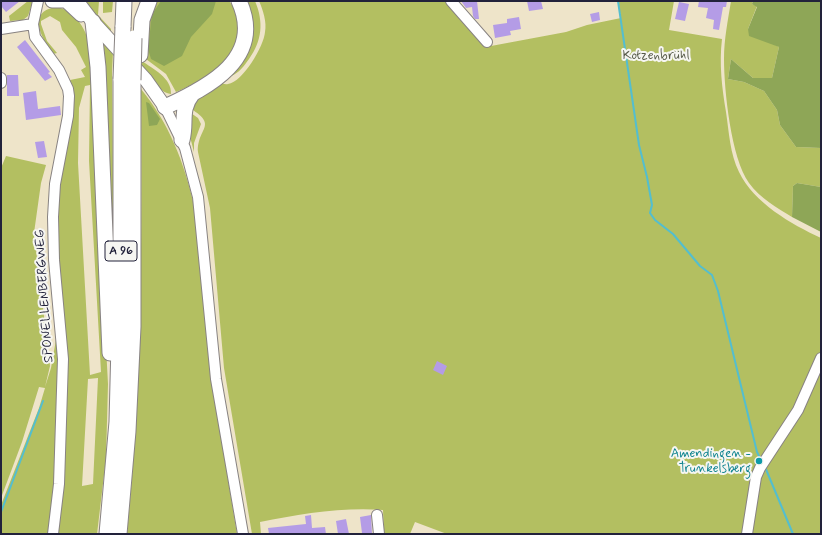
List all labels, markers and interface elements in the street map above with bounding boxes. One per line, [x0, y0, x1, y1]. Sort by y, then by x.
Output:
park label: Kotzenbrühl [622, 48, 690, 64]
street label: SPONELLENBERGWEG [33, 229, 57, 363]
road number: A 96 [105, 241, 137, 261]
place label: Amendingen - Trunkelsberg [671, 446, 751, 477]
marker: Amendingen - Trunkelsberg [754, 456, 764, 466]

